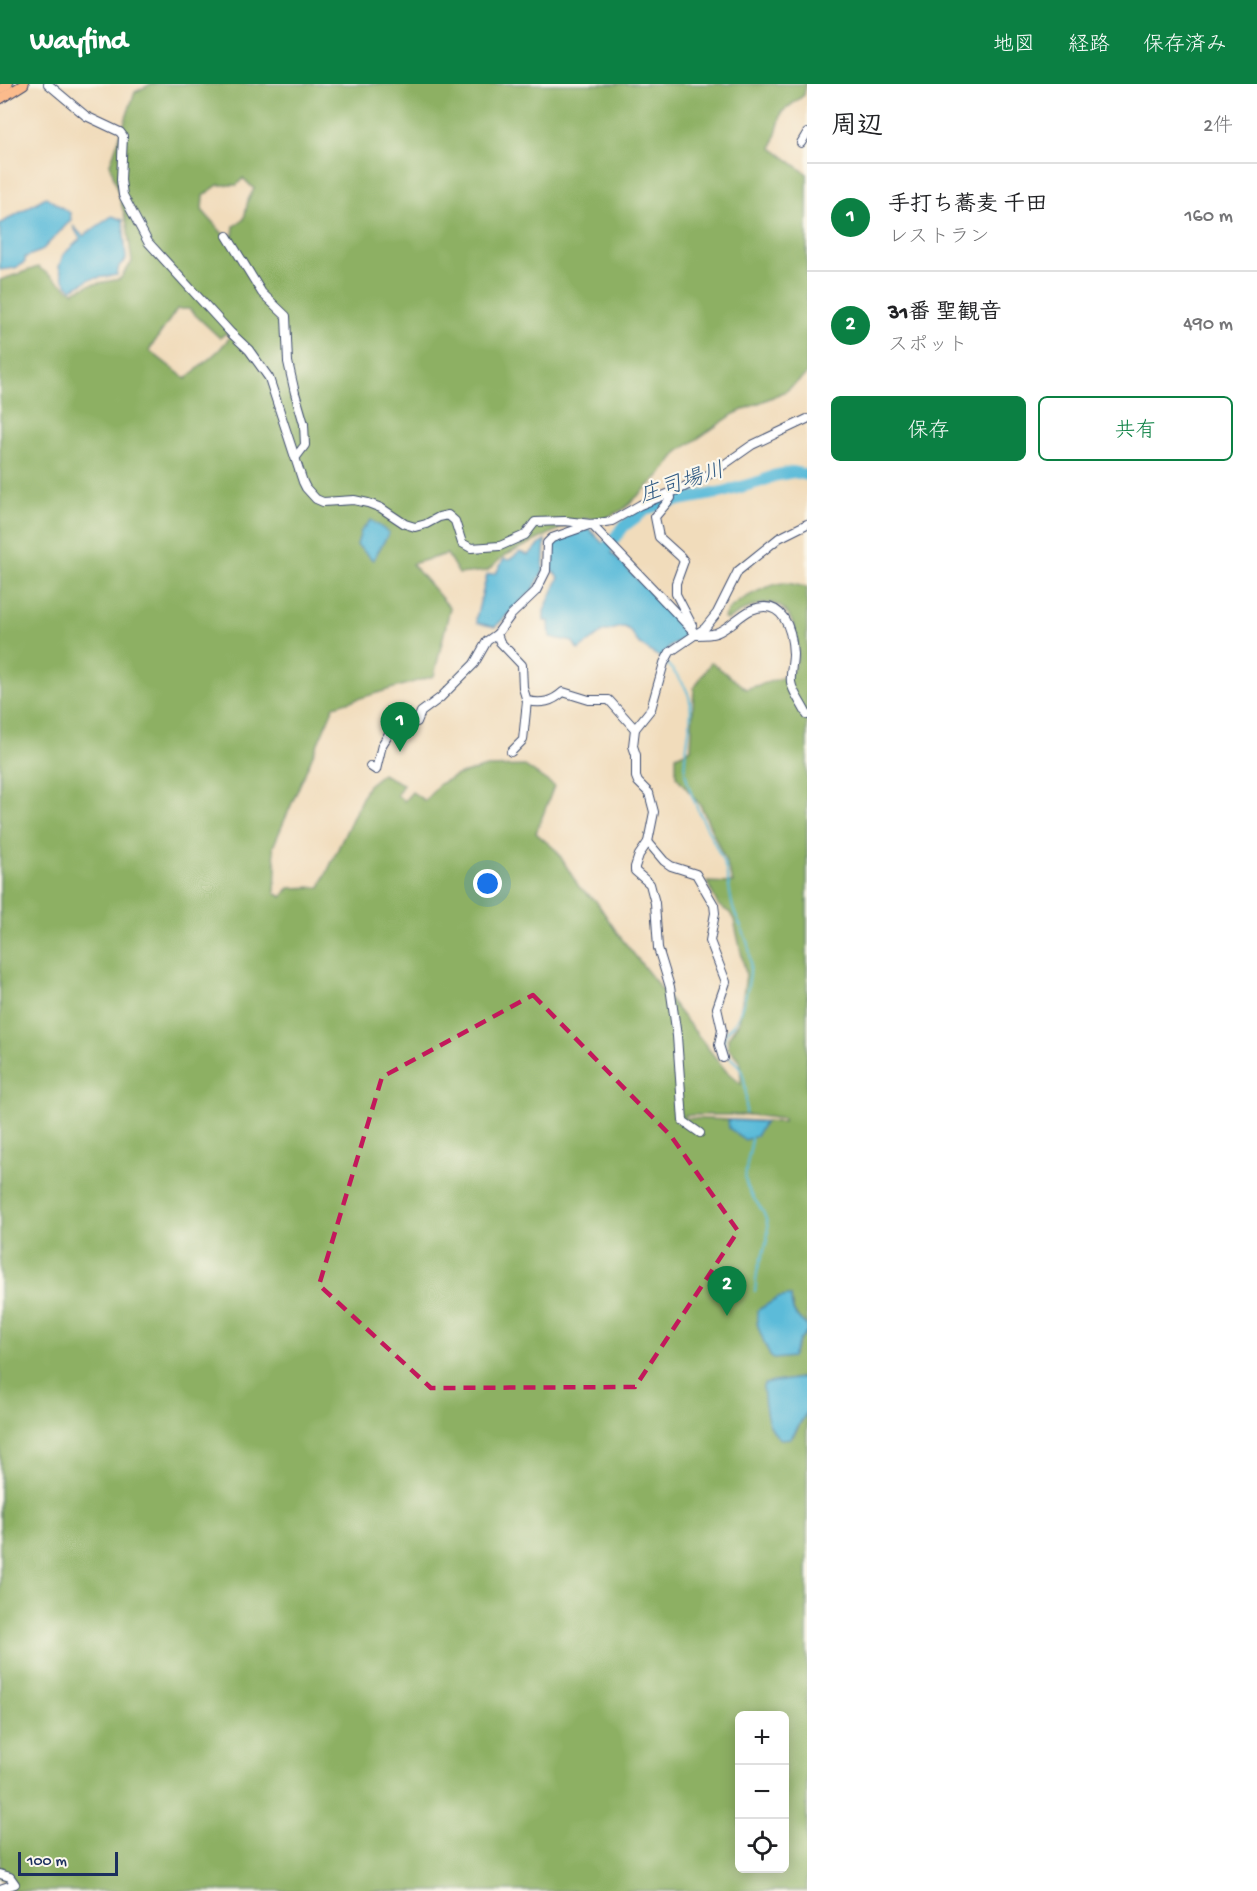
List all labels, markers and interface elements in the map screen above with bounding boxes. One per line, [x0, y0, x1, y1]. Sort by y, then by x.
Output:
text: Wayfind [30, 26, 127, 59]
text: 地図 [993, 34, 1035, 59]
text: 経路 [1068, 34, 1110, 59]
text: 保存済み [1143, 34, 1227, 59]
text: 周辺 [831, 113, 883, 144]
text: 2件 [1203, 116, 1233, 139]
text: 手打ち蕎麦 千田 [888, 193, 1047, 219]
text: 1 [846, 206, 855, 229]
text: 160 m [1184, 206, 1233, 229]
text: レストラン [888, 227, 990, 250]
text: 31番 聖観音 [888, 301, 1002, 327]
text: 2 [846, 314, 855, 337]
text: 490 m [1183, 314, 1233, 337]
text: スポット [888, 335, 968, 358]
button: 保存 [831, 396, 1026, 461]
button: 共有 [1038, 396, 1233, 461]
water label: 庄司場川 [636, 458, 728, 511]
pin: 1 [380, 702, 420, 752]
your location [473, 869, 502, 898]
pin: 2 [708, 1266, 746, 1316]
map controls [735, 1711, 789, 1873]
button: + [735, 1711, 789, 1765]
button: − [735, 1765, 789, 1819]
button: locate [735, 1819, 789, 1873]
scale bar [18, 1849, 118, 1876]
text: 100 m [27, 1853, 67, 1872]

